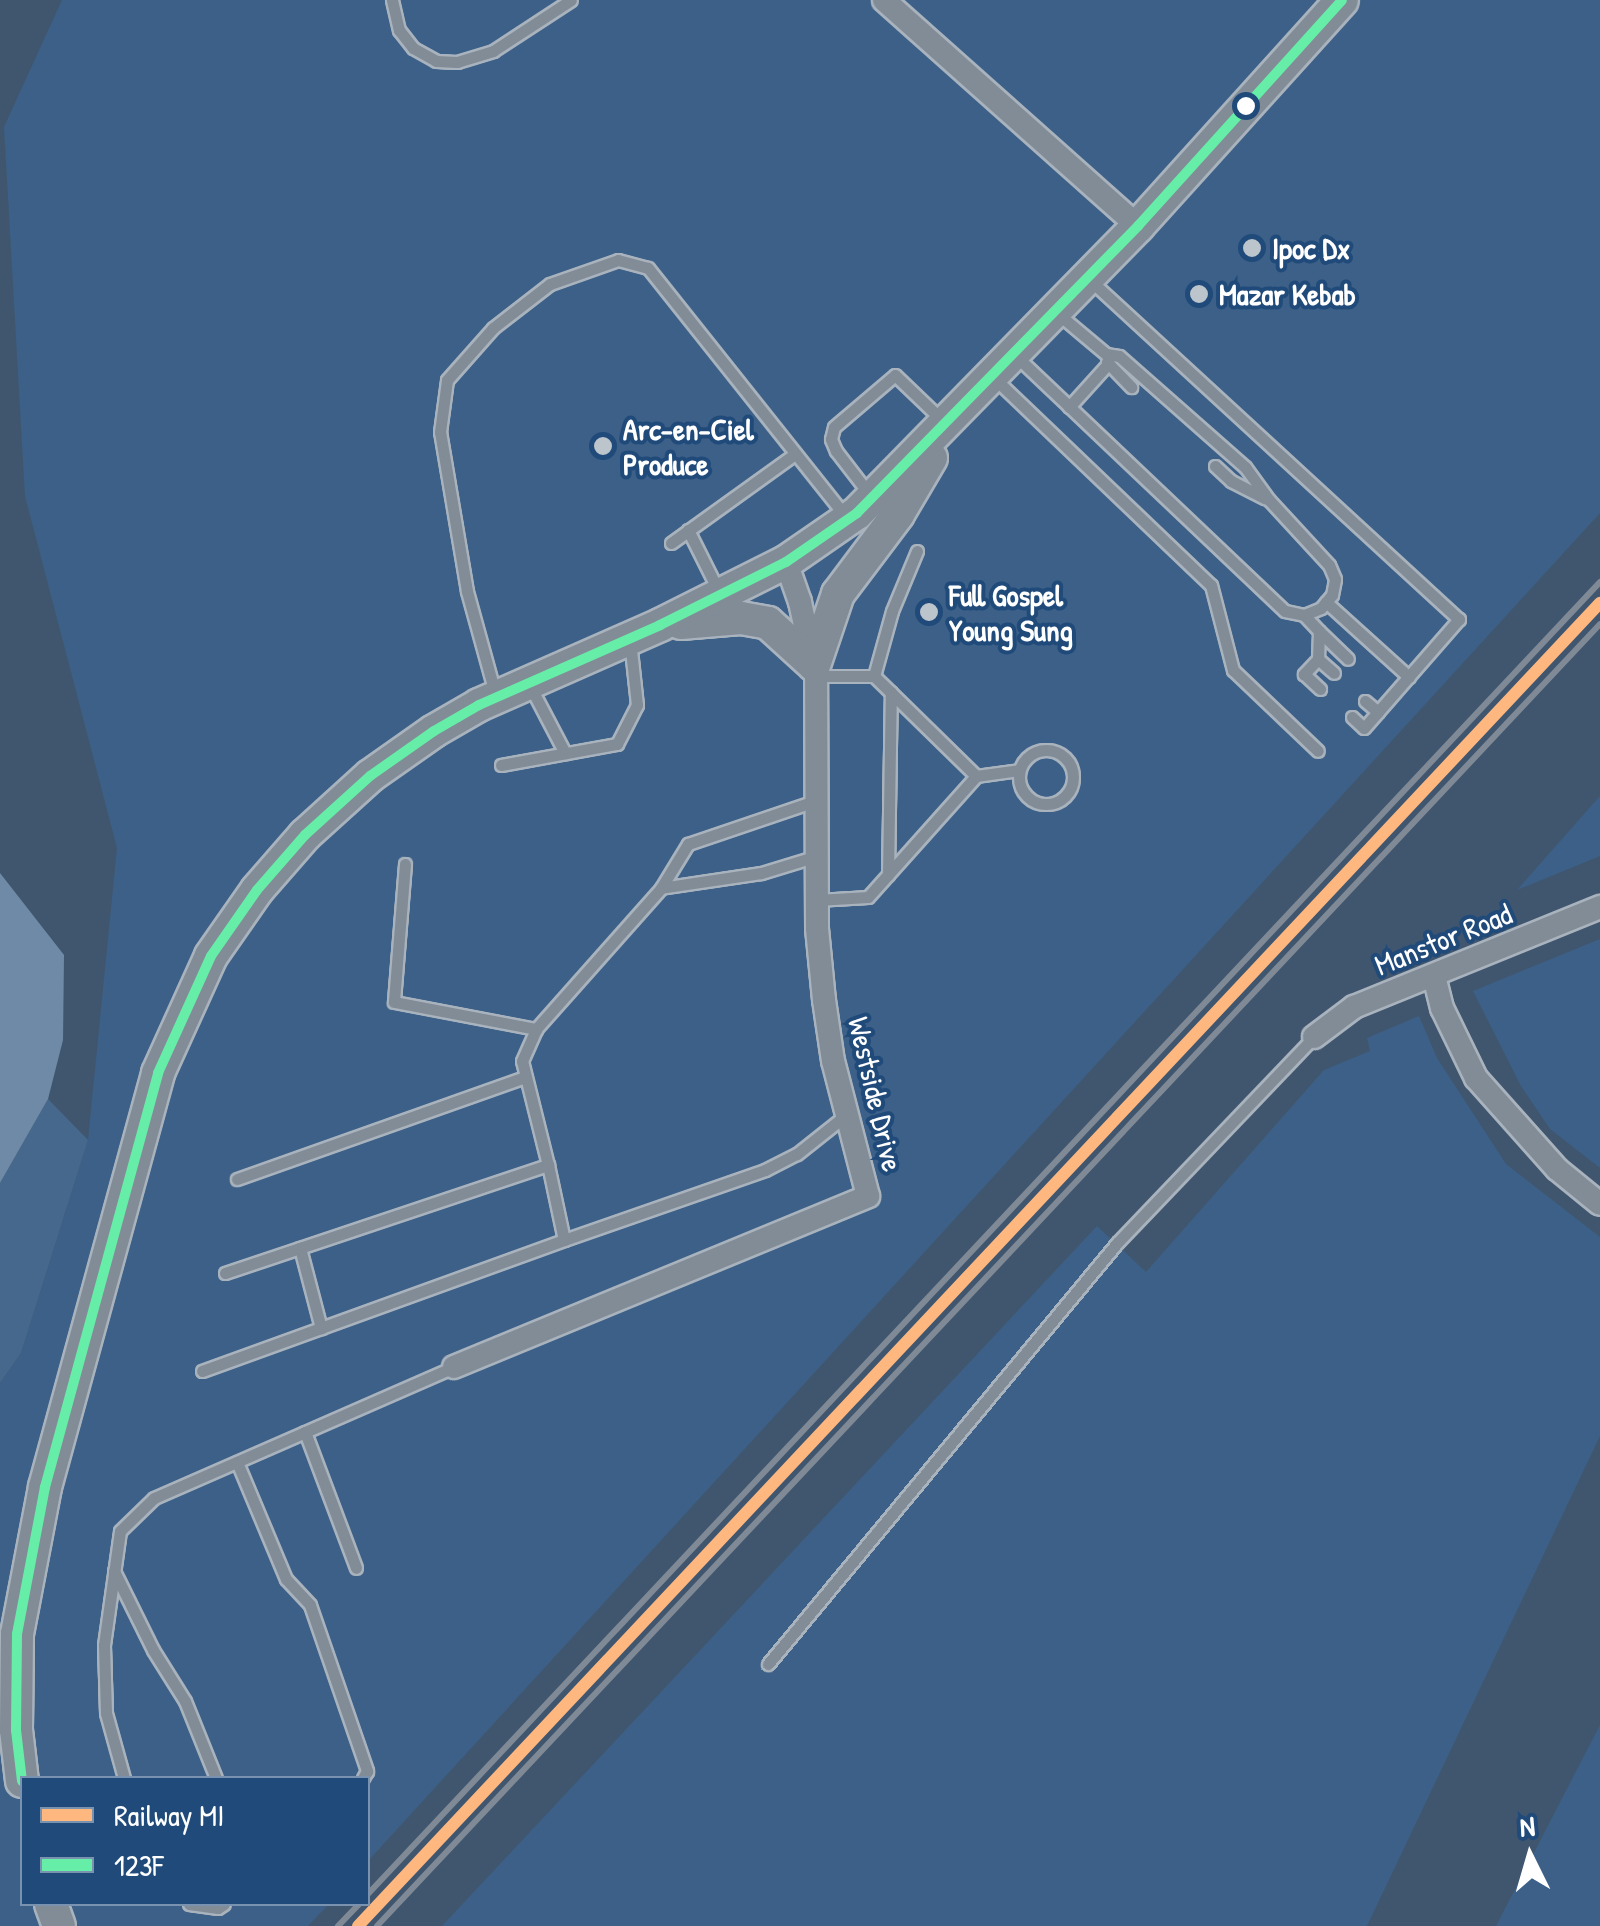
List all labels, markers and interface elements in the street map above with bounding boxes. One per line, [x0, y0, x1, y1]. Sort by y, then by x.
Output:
unlabelled marker [1236, 96, 1256, 116]
place label: Ipoc Dx [1272, 230, 1350, 266]
marker: Ipoc Dx [1241, 237, 1263, 259]
place label: Mazar Kebab [1219, 276, 1356, 312]
marker: Mazar Kebab [1188, 283, 1210, 305]
place label: Arc-en-Ciel Produce [623, 411, 754, 482]
marker: Arc-en-Ciel Produce [592, 435, 614, 457]
place label: Full Gospel Young Sung [949, 577, 1073, 648]
marker: Full Gospel Young Sung [918, 601, 940, 623]
street label: Manstor Road [1369, 895, 1517, 983]
street label: Westside Drive [841, 1013, 911, 1175]
legend [20, 1776, 370, 1906]
text: Railway MI [114, 1795, 224, 1835]
north arrow [1480, 1806, 1580, 1906]
text: N [1518, 1807, 1536, 1846]
text: 123F [114, 1845, 164, 1885]

